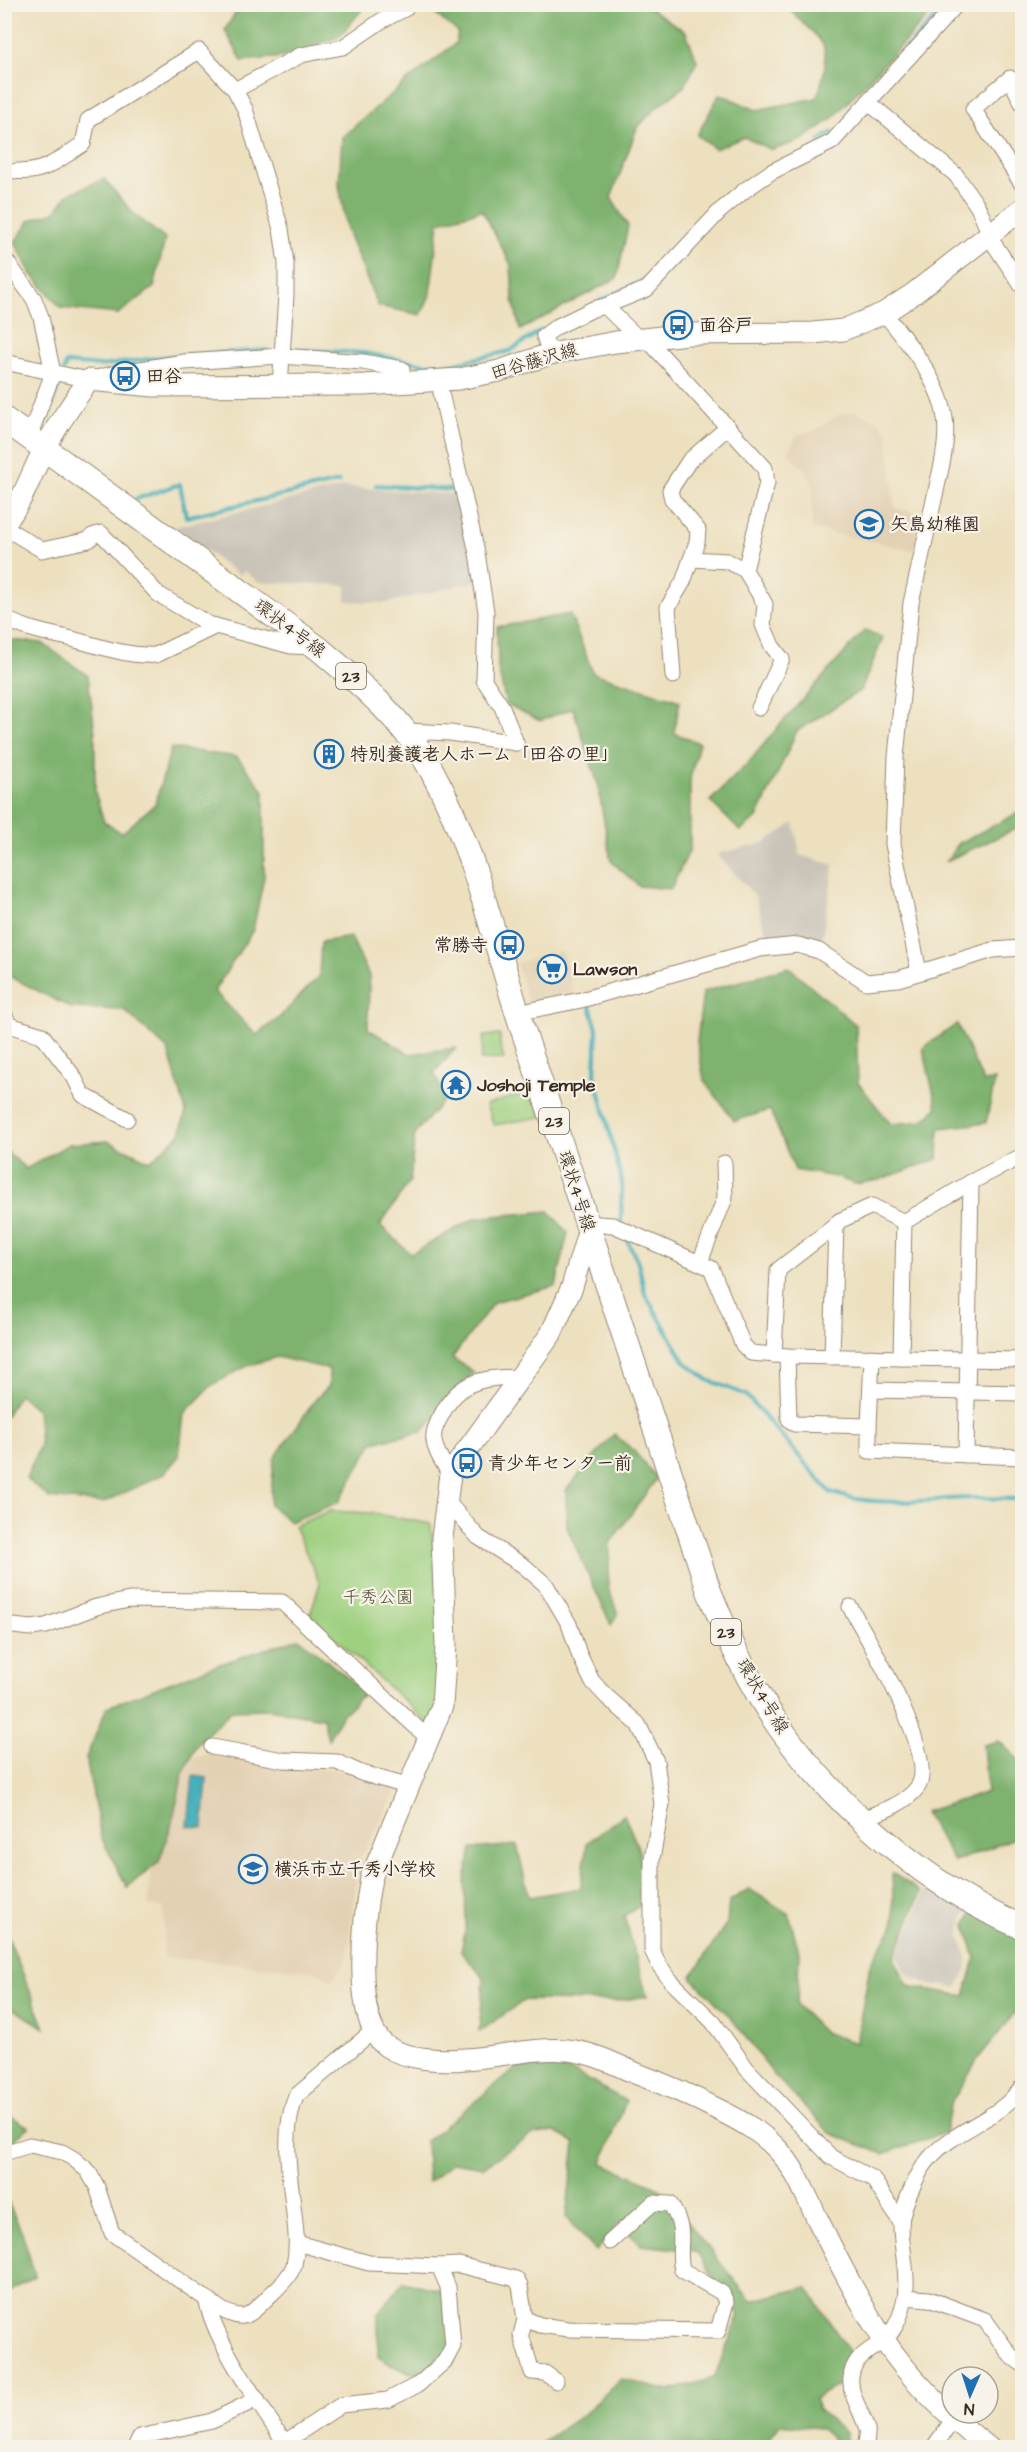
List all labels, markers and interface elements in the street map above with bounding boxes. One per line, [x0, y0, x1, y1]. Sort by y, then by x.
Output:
bus stop icon: 面谷戸 [662, 309, 694, 341]
place label: 面谷戸 [699, 313, 753, 338]
street label: 田谷藤沢線 [487, 337, 581, 386]
bus stop icon: 田谷 [109, 360, 141, 392]
place label: 田谷 [146, 364, 182, 389]
school or university icon: 矢島幼稚園 [853, 508, 885, 540]
place label: 矢島幼稚園 [890, 512, 980, 537]
street label: 環状4号線 [249, 593, 331, 664]
road number: 23 [336, 663, 366, 689]
building icon: 特別養護老人ホーム「田谷の里」 [313, 738, 345, 770]
place label: 特別養護老人ホーム「田谷の里」 [350, 742, 619, 767]
bus stop icon: 常勝寺 [493, 929, 525, 961]
place label: 常勝寺 [434, 933, 488, 958]
supermarket icon: Lawson [536, 953, 568, 985]
place label: Lawson [573, 957, 637, 982]
temple icon: Joshoji Temple [440, 1069, 472, 1101]
place label: Joshoji Temple [476, 1073, 596, 1098]
road number: 23 [539, 1108, 569, 1134]
street label: 環状4号線 [552, 1147, 601, 1235]
bus stop icon: 青少年センター前 [451, 1447, 483, 1479]
place label: 青少年センター前 [488, 1451, 632, 1476]
park label: 千秀公園 [342, 1585, 414, 1610]
road number: 23 [711, 1619, 741, 1645]
street label: 環状4号線 [730, 1654, 795, 1739]
school or university icon: 横浜市立千秀小学校 [237, 1853, 269, 1885]
place label: 横浜市立千秀小学校 [274, 1857, 436, 1882]
north arrow [940, 2365, 1000, 2425]
text: N [964, 2398, 975, 2420]

